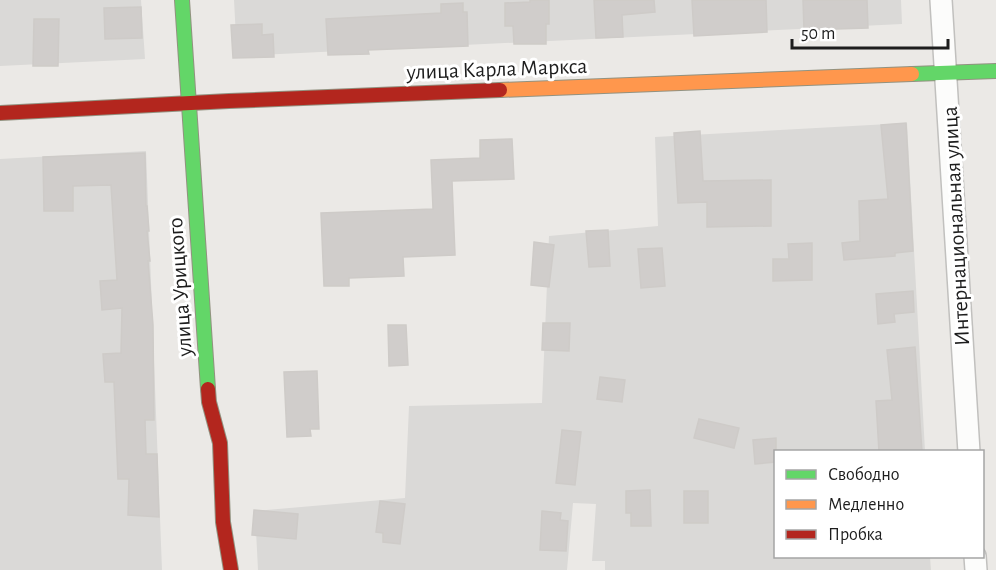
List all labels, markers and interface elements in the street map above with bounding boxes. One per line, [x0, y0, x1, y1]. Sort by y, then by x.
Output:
scale bar [792, 12, 948, 50]
text: 50 m [801, 25, 835, 43]
street label: улица Карла Маркса [405, 55, 588, 83]
street label: Интернациональная улица [939, 106, 973, 346]
street label: улица Урицкого [164, 217, 196, 358]
legend [774, 450, 984, 558]
text: Свободно [828, 465, 900, 484]
text: Медленно [828, 496, 904, 514]
text: Пробка [828, 525, 883, 544]

